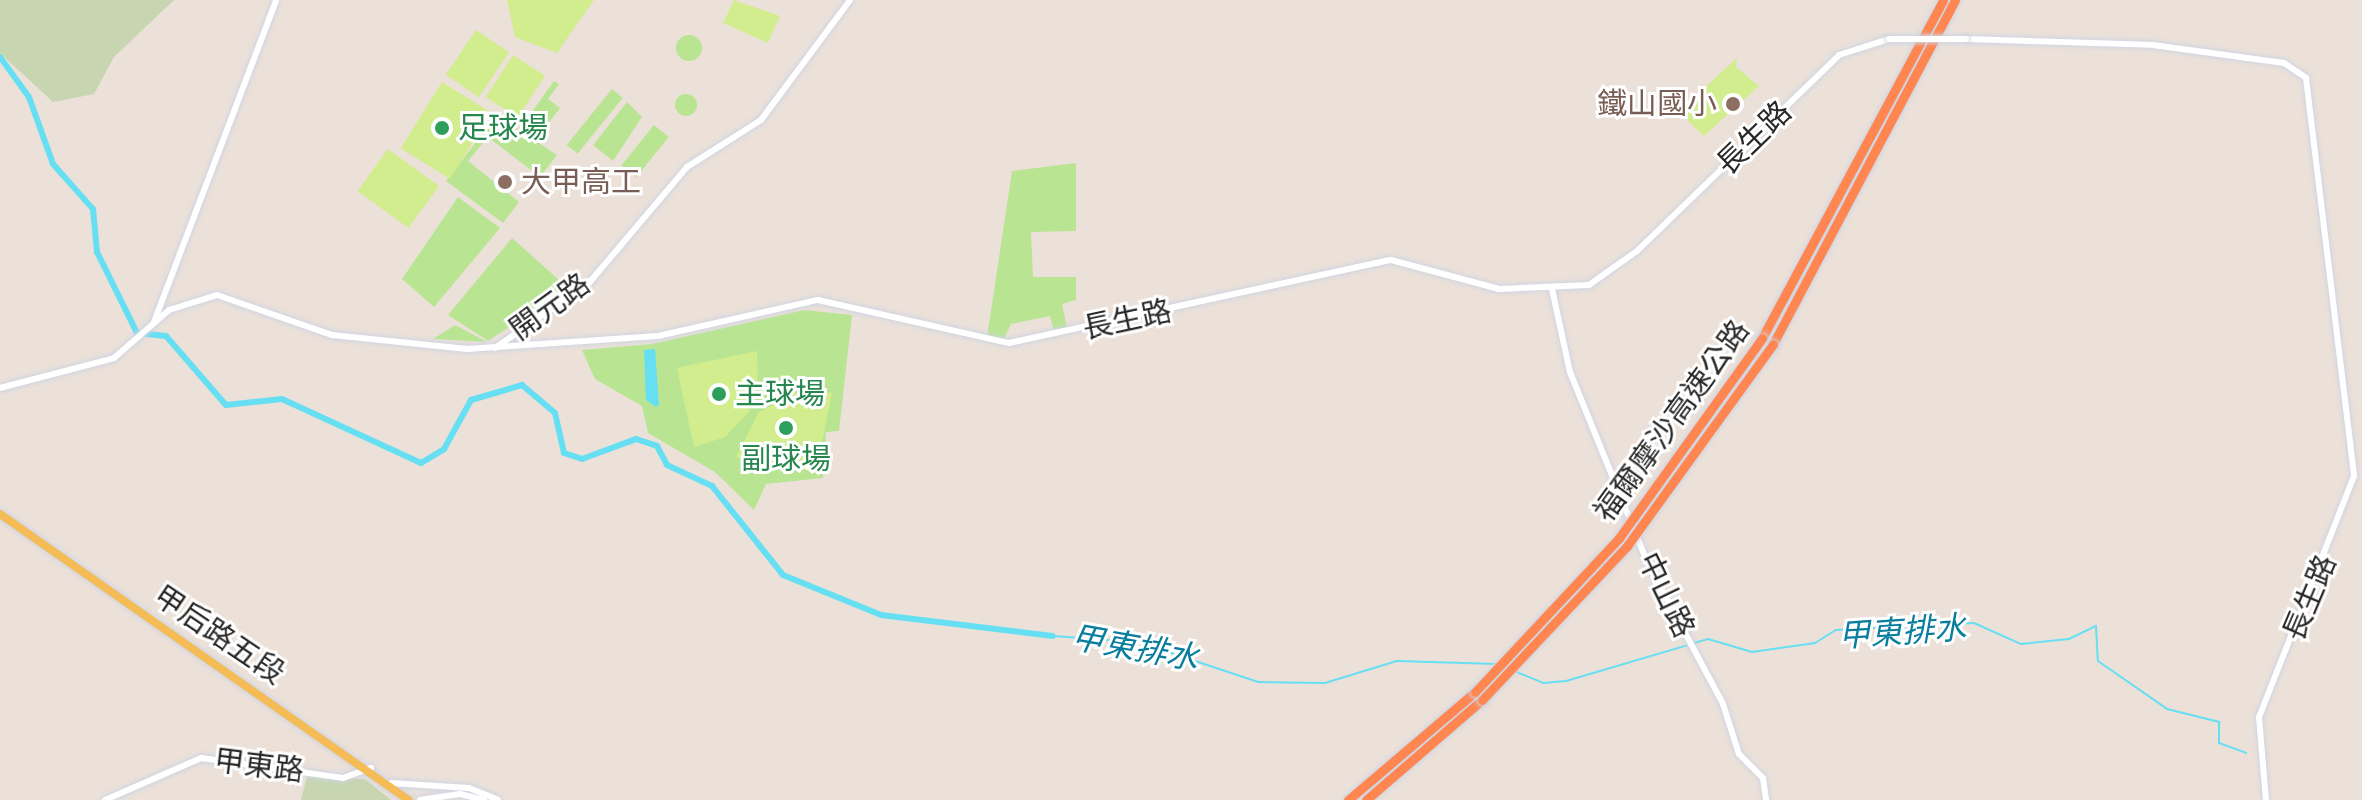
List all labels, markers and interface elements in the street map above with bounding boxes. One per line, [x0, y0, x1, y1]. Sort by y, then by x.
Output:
place label: 鐵山國小 [1597, 86, 1717, 122]
street label: 長生路 [1709, 94, 1799, 182]
marker: 鐵山國小 [1724, 95, 1742, 113]
place label: 足球場 [458, 110, 548, 146]
marker: 足球場 [433, 119, 451, 137]
place label: 大甲高工 [521, 164, 641, 200]
marker: 大甲高工 [496, 173, 514, 191]
street label: 開元路 [503, 266, 597, 348]
street label: 長生路 [1079, 293, 1175, 347]
street label: 福爾摩沙高速公路 [1587, 313, 1757, 529]
place label: 主球場 [735, 376, 825, 412]
marker: 主球場 [710, 385, 728, 403]
marker: 副球場 [777, 419, 795, 437]
place label: 副球場 [741, 441, 831, 477]
street label: 中山路 [1630, 547, 1702, 643]
street label: 長生路 [2276, 550, 2344, 646]
street label: 甲后路五段 [147, 578, 291, 692]
water label: 甲東排水 [1837, 608, 1967, 656]
water label: 甲東排水 [1069, 618, 1201, 678]
street label: 甲東路 [212, 743, 306, 789]

